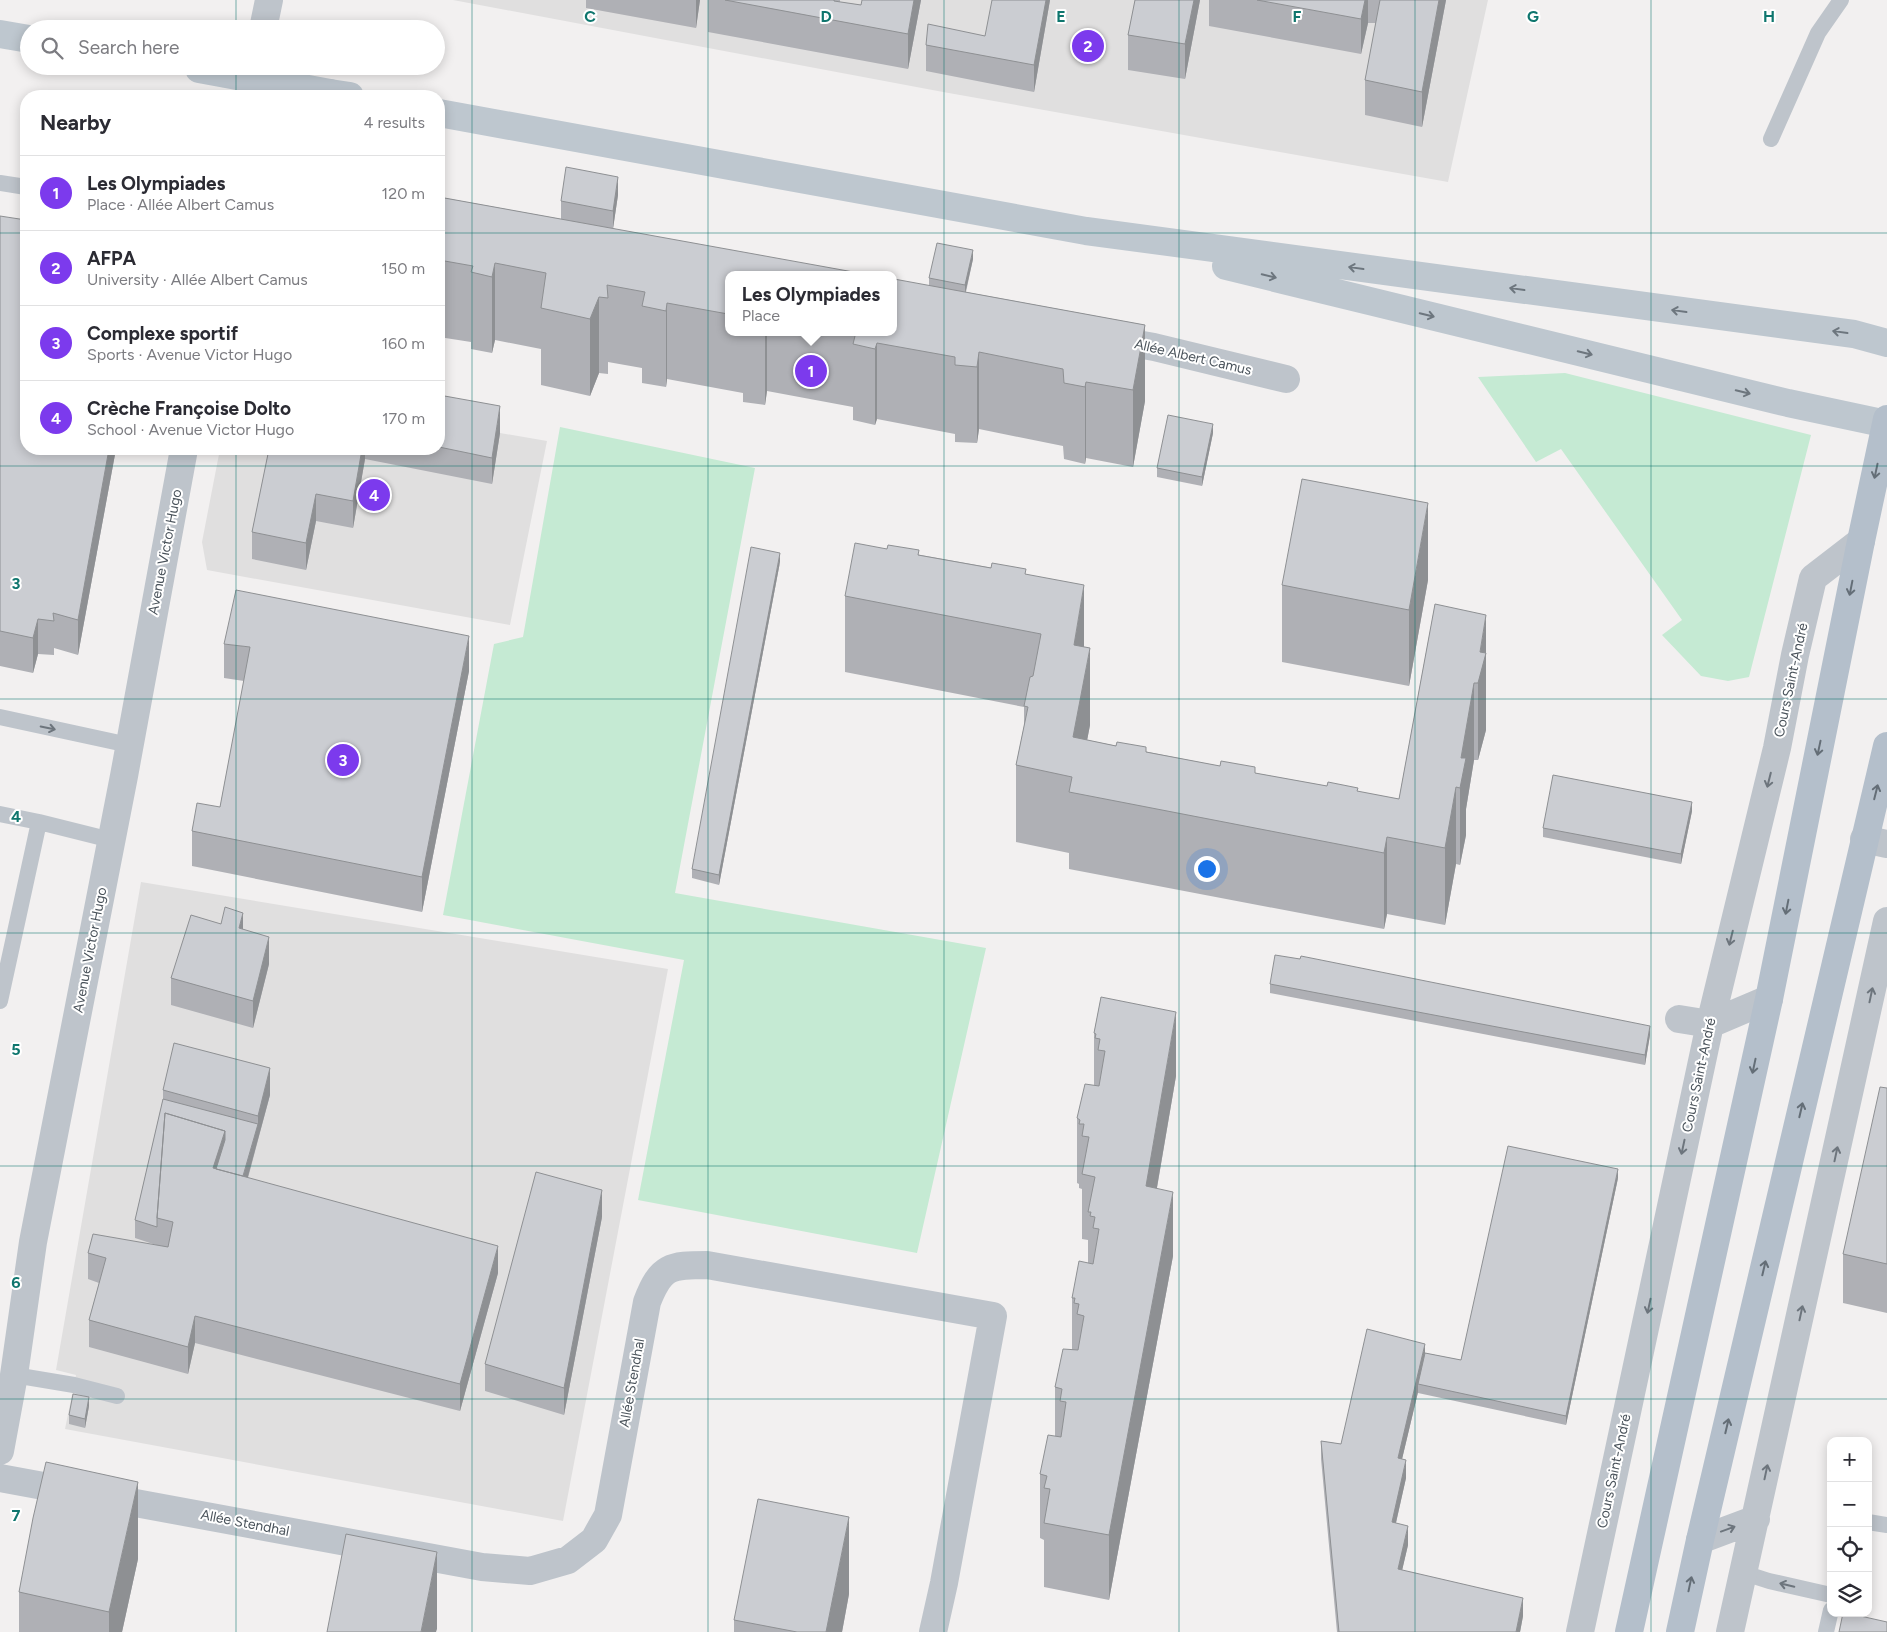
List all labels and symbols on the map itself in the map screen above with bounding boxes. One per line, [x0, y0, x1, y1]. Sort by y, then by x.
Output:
text: C [584, 7, 596, 26]
text: D [820, 7, 832, 26]
text: E [1056, 7, 1066, 26]
text: F [1293, 7, 1302, 26]
text: G [1527, 7, 1539, 26]
text: H [1763, 7, 1775, 26]
pin: 2 [1072, 27, 1104, 65]
one-way arrow [1349, 262, 1365, 272]
one-way arrow [1260, 272, 1276, 281]
one-way arrow [1510, 284, 1526, 294]
one-way arrow [1671, 305, 1687, 315]
one-way arrow [1418, 311, 1434, 320]
one-way arrow [1832, 327, 1848, 337]
street label: Allée Albert Camus [1133, 335, 1253, 379]
one-way arrow [1576, 349, 1592, 358]
pin: 1 [795, 352, 827, 390]
one-way arrow [1734, 387, 1750, 397]
one-way arrow [1870, 463, 1880, 479]
pin: 4 [358, 476, 390, 514]
street label: Avenue Victor Hugo [144, 488, 186, 616]
text: 3 [12, 574, 21, 593]
one-way arrow [1846, 580, 1855, 596]
street label: Cours Saint-André [1771, 621, 1812, 739]
one-way arrow [39, 723, 55, 733]
one-way arrow [1813, 739, 1823, 755]
pin: 3 [327, 741, 359, 779]
one-way arrow [1764, 771, 1773, 787]
one-way arrow [1872, 785, 1881, 801]
text: 4 [11, 807, 21, 826]
your location [1194, 856, 1220, 882]
street label: Avenue Victor Hugo [69, 886, 111, 1014]
one-way arrow [1782, 899, 1791, 915]
one-way arrow [1726, 929, 1735, 945]
one-way arrow [1867, 988, 1876, 1004]
street label: Cours Saint-André [1679, 1016, 1720, 1134]
text: 5 [11, 1040, 21, 1059]
one-way arrow [1749, 1058, 1758, 1074]
one-way arrow [1797, 1102, 1806, 1118]
one-way arrow [1678, 1139, 1687, 1155]
one-way arrow [1832, 1147, 1841, 1163]
one-way arrow [1760, 1260, 1769, 1276]
text: 6 [11, 1273, 21, 1292]
one-way arrow [1644, 1298, 1653, 1314]
one-way arrow [1797, 1305, 1806, 1321]
street label: Allée Stendhal [616, 1337, 648, 1429]
street label: Cours Saint-André [1594, 1412, 1635, 1530]
one-way arrow [1723, 1419, 1732, 1435]
one-way arrow [1762, 1464, 1771, 1480]
text: 7 [12, 1506, 21, 1525]
street label: Allée Stendhal [199, 1506, 291, 1540]
one-way arrow [1720, 1524, 1735, 1533]
one-way arrow [1686, 1577, 1695, 1593]
one-way arrow [1779, 1580, 1795, 1589]

